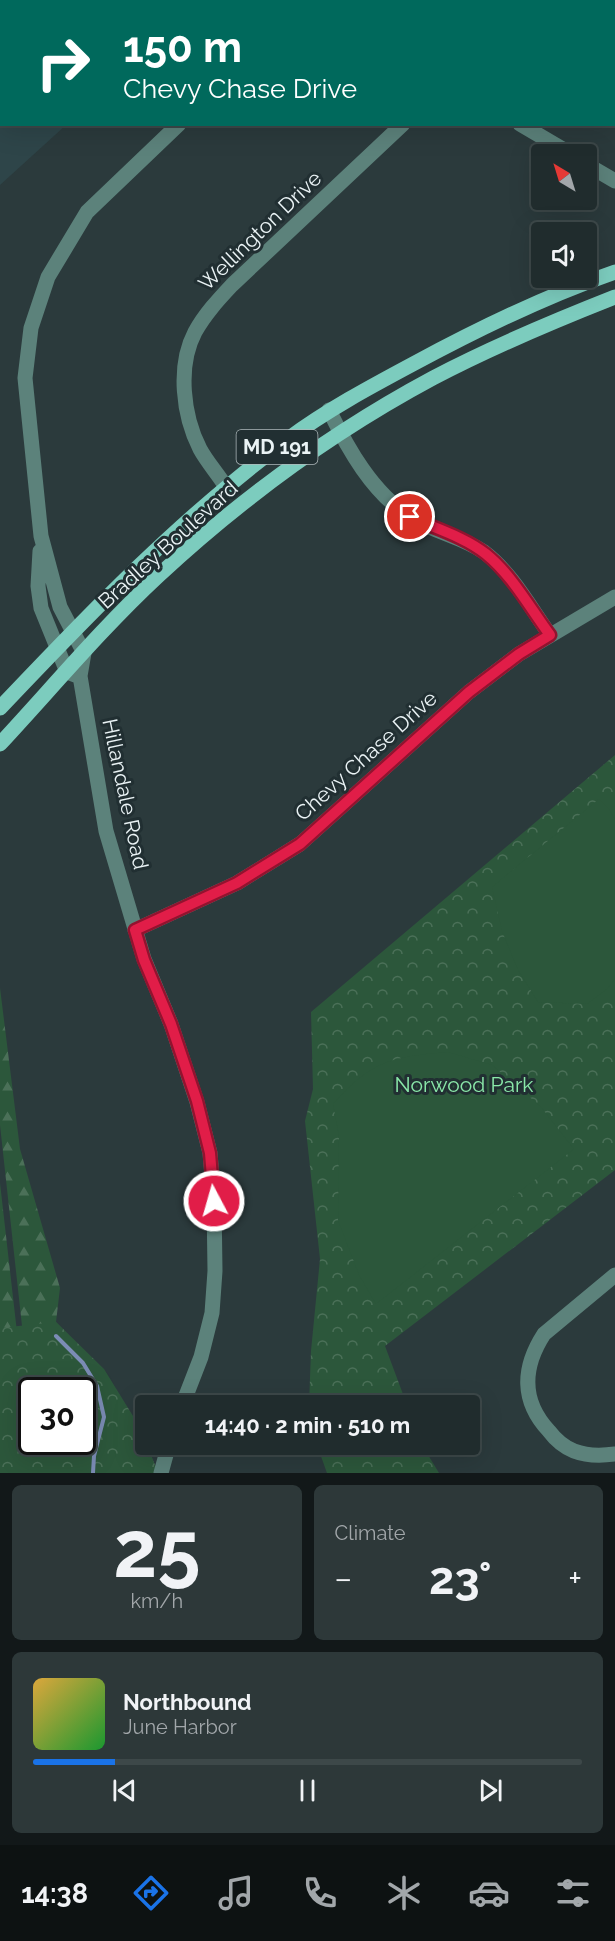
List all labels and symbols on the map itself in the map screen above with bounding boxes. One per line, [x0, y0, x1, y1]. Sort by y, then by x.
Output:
north arrow [531, 144, 597, 210]
street label: Wellington Drive [193, 166, 326, 296]
road number: MD 191 [236, 430, 318, 464]
street label: Bradley Boulevard [93, 475, 243, 614]
pin [384, 491, 435, 542]
street label: Chevy Chase Drive [290, 685, 442, 826]
street label: Hillandale Road [97, 716, 154, 872]
park label: Norwood Park [395, 1072, 533, 1097]
position arrow [182, 1169, 246, 1233]
speed limit sign: 30 [18, 1377, 96, 1455]

